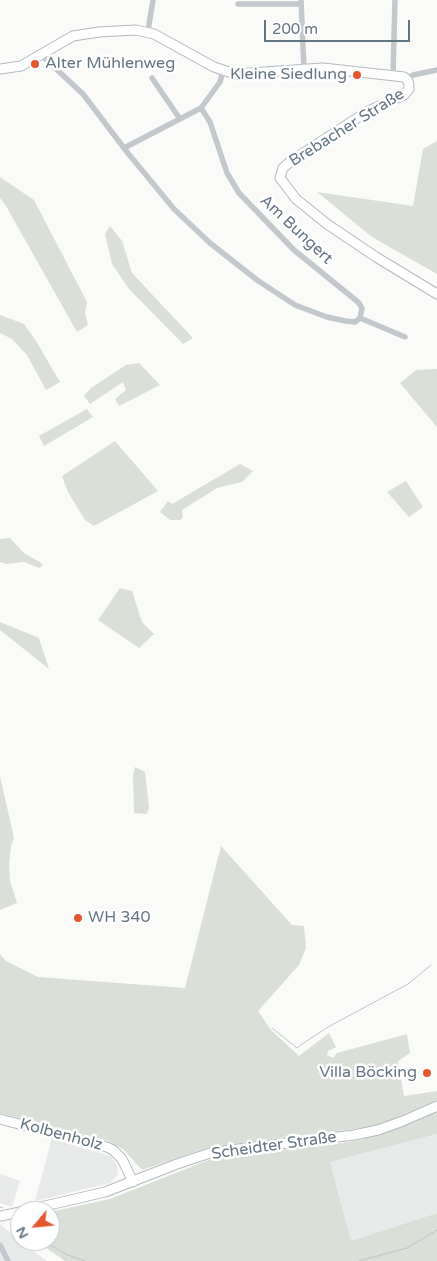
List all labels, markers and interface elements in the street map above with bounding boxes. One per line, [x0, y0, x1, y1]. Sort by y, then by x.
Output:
scale bar [267, 10, 413, 42]
text: 200 m [272, 20, 318, 38]
place label: Alter Mühlenweg [45, 54, 175, 74]
marker: Alter Mühlenweg [29, 58, 41, 70]
place label: Kleine Siedlung [230, 65, 347, 85]
marker: Kleine Siedlung [351, 69, 363, 81]
street label: Brebacher Straße [286, 85, 408, 171]
street label: Am Bungert [256, 191, 336, 269]
place label: WH 340 [88, 908, 151, 928]
marker: WH 340 [72, 912, 84, 924]
place label: Villa Böcking [319, 1063, 417, 1083]
marker: Villa Böcking [421, 1067, 433, 1079]
street label: Kolbenholz [18, 1115, 104, 1155]
street label: Scheidter Straße [210, 1128, 338, 1164]
north arrow [10, 1201, 60, 1251]
text: N [12, 1224, 32, 1242]

